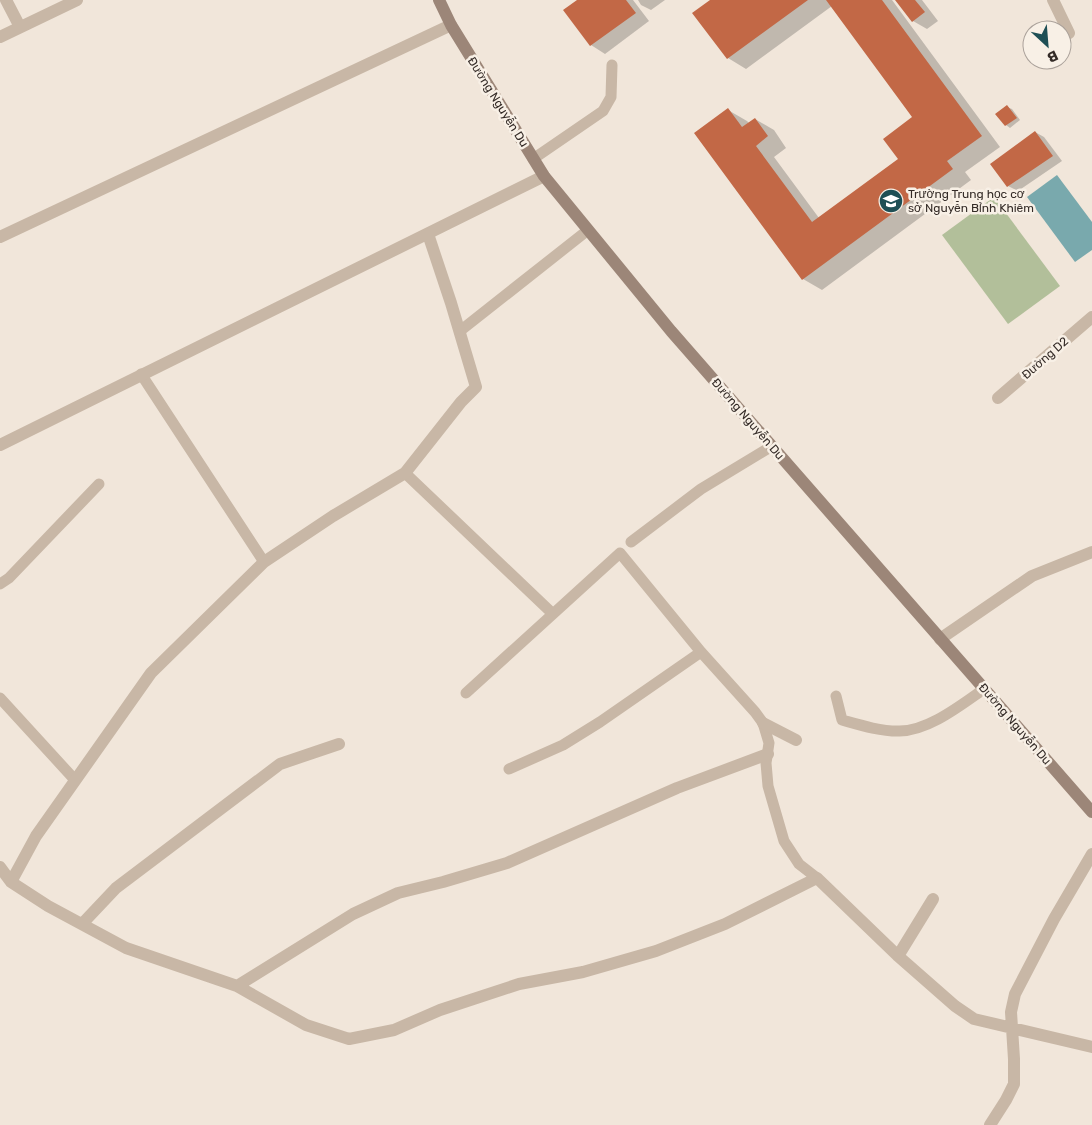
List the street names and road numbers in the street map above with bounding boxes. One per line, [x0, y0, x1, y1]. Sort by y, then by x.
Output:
street label: Đường Nguyễn Du [465, 55, 531, 149]
street label: Đường D2 [1019, 334, 1071, 382]
street label: Đường Nguyễn Du [709, 375, 787, 463]
street label: Đường Nguyễn Du [976, 680, 1054, 768]

